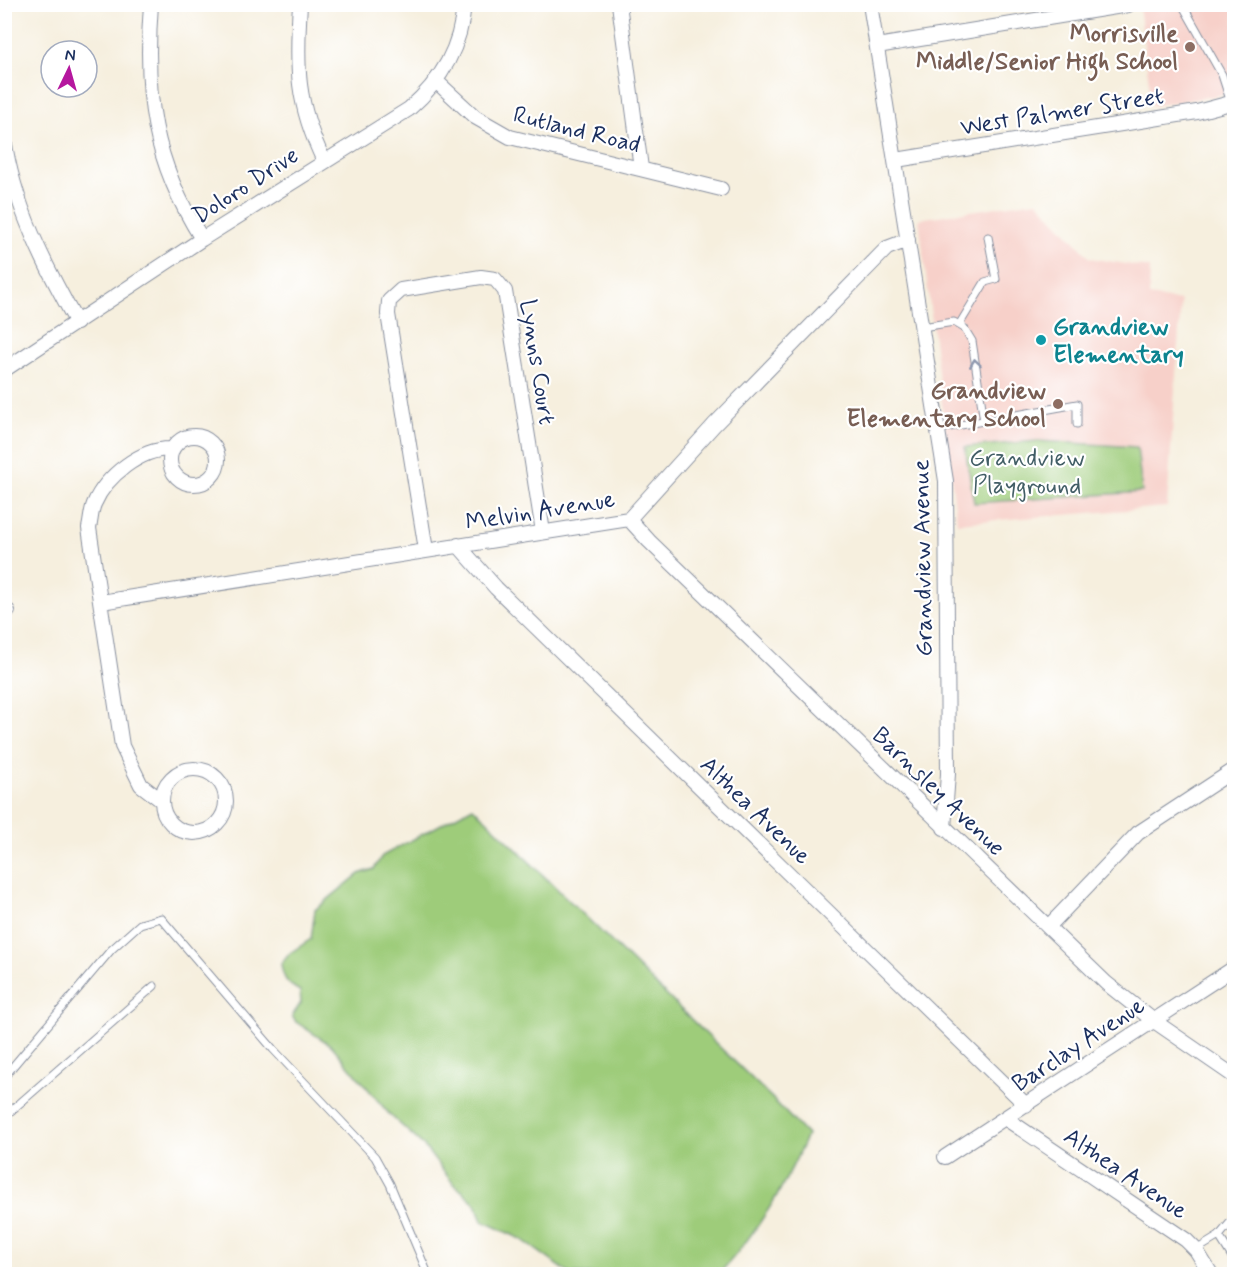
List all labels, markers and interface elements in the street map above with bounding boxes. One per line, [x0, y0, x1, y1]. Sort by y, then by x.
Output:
place label: Morrisville Middle/Senior High School [916, 19, 1178, 81]
north arrow [39, 39, 99, 99]
marker: Morrisville Middle/Senior High School [1183, 40, 1197, 54]
text: N [64, 45, 76, 66]
street label: West Palmer Street [958, 81, 1166, 144]
street label: Rutland Road [510, 100, 644, 161]
street label: Doloro Drive [187, 140, 305, 232]
street label: Lynns Court [511, 297, 562, 427]
place label: Grandview Elementary [1053, 312, 1184, 371]
marker: Grandview Elementary [1034, 333, 1048, 347]
one-way arrow [970, 359, 982, 368]
place label: Grandview Elementary School [847, 376, 1046, 435]
marker: Grandview Elementary School [1051, 397, 1065, 411]
park label: Grandview Playground [969, 443, 1085, 502]
street label: Grandview Avenue [906, 459, 941, 657]
street label: Melvin Avenue [463, 484, 617, 539]
street label: Barnsley Avenue [865, 721, 1011, 864]
street label: Althea Avenue [693, 750, 817, 872]
street label: Barclay Avenue [1006, 991, 1151, 1100]
street label: Althea Avenue [1057, 1121, 1193, 1227]

